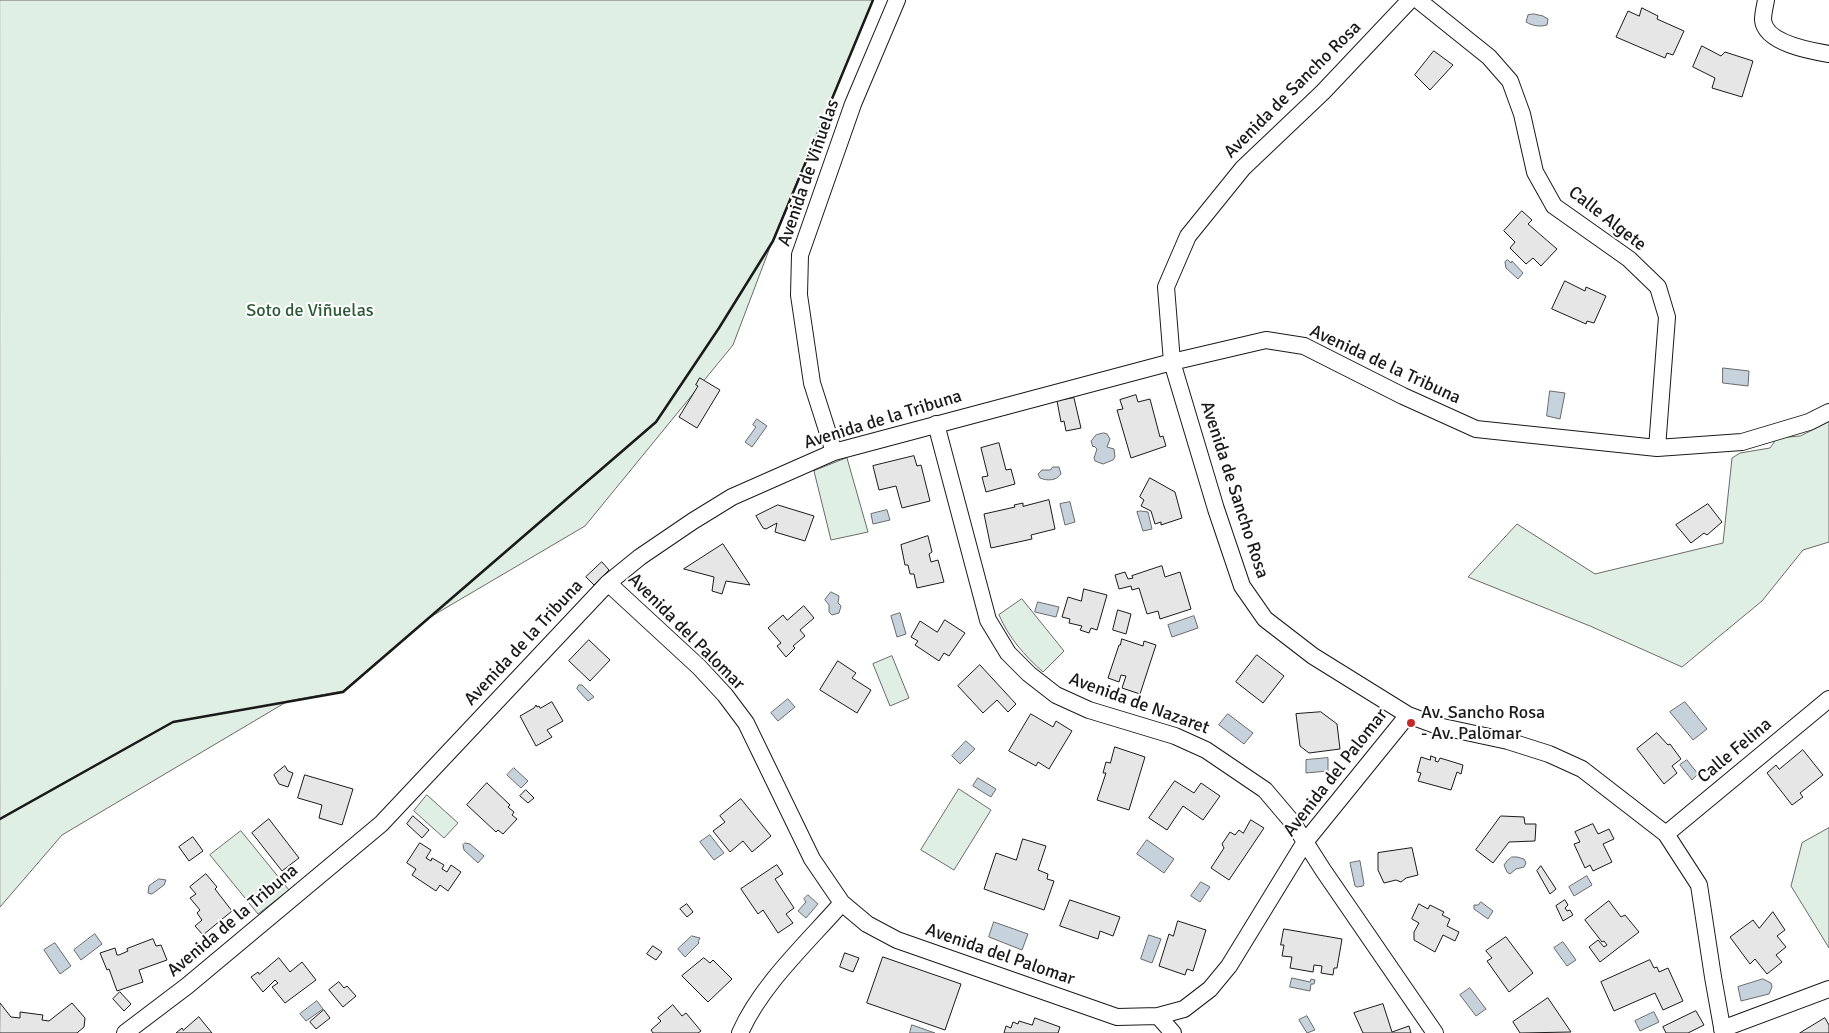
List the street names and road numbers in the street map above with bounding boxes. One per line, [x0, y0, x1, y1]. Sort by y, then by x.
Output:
street label: Avenida de Sancho Rosa [1220, 17, 1366, 163]
street label: Avenida de Viñuelas [774, 97, 844, 249]
street label: Calle Algete [1564, 182, 1650, 256]
street label: Avenida de la Tribuna [1306, 321, 1464, 409]
street label: Avenida de la Tribuna [801, 386, 965, 454]
street label: Avenida de Sancho Rosa [1195, 399, 1273, 581]
street label: Avenida del Palomar [623, 569, 749, 695]
street label: Avenida de la Tribuna [460, 576, 588, 710]
street label: Avenida de Nazaret [1066, 669, 1212, 739]
street label: Avenida del Palomar [1279, 705, 1393, 841]
street label: Calle Felina [1694, 714, 1776, 788]
street label: Avenida de la Tribuna [163, 860, 303, 982]
street label: Avenida del Palomar [923, 919, 1077, 991]

